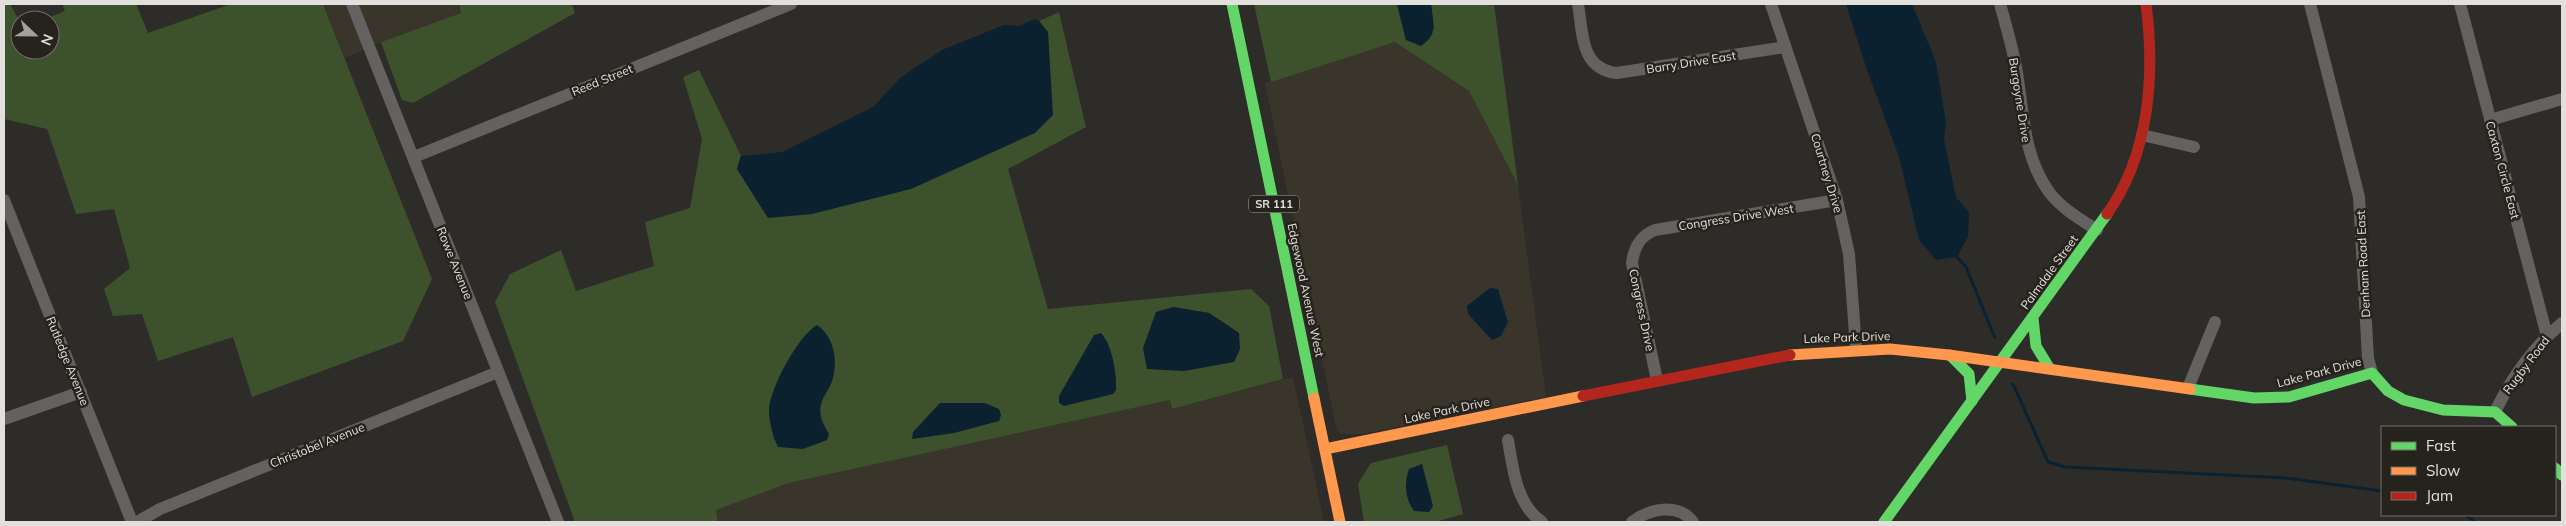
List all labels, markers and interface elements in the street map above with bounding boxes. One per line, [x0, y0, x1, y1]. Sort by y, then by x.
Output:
north arrow [10, 10, 60, 60]
text: N [37, 32, 57, 48]
street label: Barry Drive East [1645, 48, 1737, 76]
street label: Burgoyne Drive [2006, 57, 2034, 143]
street label: Reed Street [569, 61, 635, 99]
street label: Caxton Circle East [2483, 119, 2523, 221]
street label: Courtney Drive [1808, 131, 1846, 215]
road number: SR 111 [1249, 195, 1299, 212]
street label: Congress Drive West [1677, 201, 1795, 233]
street label: Denham Road East [2353, 210, 2373, 318]
street label: Edgewood Avenue West [1284, 222, 1328, 358]
street label: Rowe Avenue [434, 225, 476, 301]
street label: Palmdale Street [2017, 232, 2081, 312]
street label: Congress Drive [1626, 267, 1658, 353]
street label: Rutledge Avenue [43, 314, 93, 408]
street label: Lake Park Drive [1803, 328, 1891, 346]
street label: Rugby Road [2499, 333, 2553, 397]
street label: Lake Park Drive [2275, 354, 2363, 390]
street label: Lake Park Drive [1403, 394, 1491, 426]
street label: Christobel Avenue [267, 419, 367, 471]
legend [2381, 426, 2556, 516]
text: Fast [2426, 436, 2456, 455]
text: Slow [2426, 461, 2460, 480]
text: Jam [2426, 486, 2453, 505]

